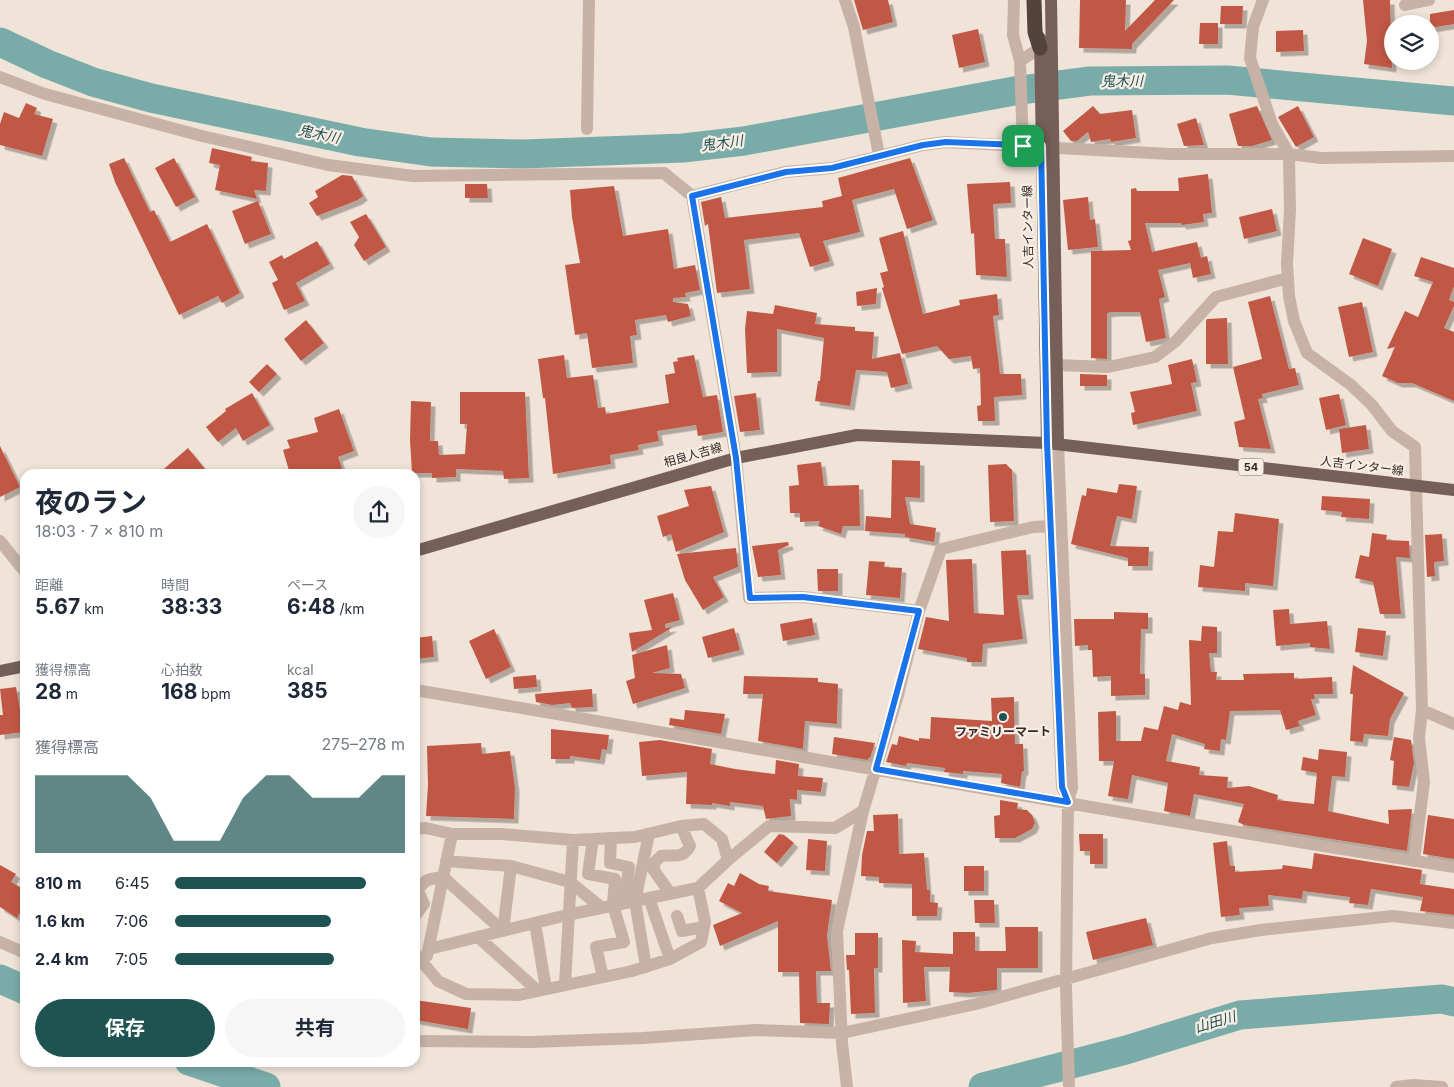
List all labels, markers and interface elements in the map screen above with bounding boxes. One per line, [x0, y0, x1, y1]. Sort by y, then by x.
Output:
map controls [1384, 15, 1439, 70]
button: layers [1384, 15, 1439, 70]
water label: 鬼木川 [1101, 72, 1145, 89]
water label: 鬼木川 [297, 121, 343, 147]
pin [1002, 125, 1044, 167]
water label: 鬼木川 [700, 131, 746, 153]
icon: arrive [1009, 132, 1037, 160]
street label: 人吉インター線 [1019, 185, 1036, 269]
street label: 相良人吉線 [662, 439, 724, 470]
street label: 人吉インター線 [1319, 453, 1405, 478]
road number: 54 [1238, 458, 1264, 476]
text: 夜のラン [35, 485, 147, 519]
button: share [353, 486, 405, 538]
text: 18:03 · 7 × 810 m [35, 521, 163, 541]
text: 距離 [35, 576, 63, 593]
text: 時間 [161, 576, 189, 593]
text: ペース [287, 576, 328, 593]
text: 5.67 [35, 594, 80, 619]
text: 38:33 [161, 594, 222, 619]
text: 6:48 [287, 594, 336, 619]
text: km [80, 600, 104, 617]
text: /km [336, 600, 364, 617]
text: 獲得標高 [35, 661, 91, 678]
text: 心拍数 [161, 661, 203, 678]
text: kcal [287, 661, 314, 678]
text: 385 [287, 678, 328, 703]
text: 28 [35, 679, 62, 704]
text: 168 [161, 679, 197, 704]
text: m [62, 685, 78, 702]
text: bpm [197, 685, 231, 702]
marker: ファミリーマート [997, 711, 1009, 723]
place label: ファミリーマート [955, 724, 1051, 739]
text: 275–278 m [322, 734, 405, 754]
text: 獲得標高 [35, 737, 99, 757]
text: 810 m [35, 873, 82, 893]
text: 6:45 [115, 873, 150, 893]
text: 1.6 km [35, 911, 85, 931]
text: 7:06 [115, 911, 148, 931]
text: 2.4 km [35, 949, 89, 969]
text: 7:05 [115, 949, 148, 969]
button: 保存 [35, 999, 215, 1057]
button: 共有 [225, 999, 405, 1057]
water label: 山田川 [1192, 1007, 1239, 1036]

